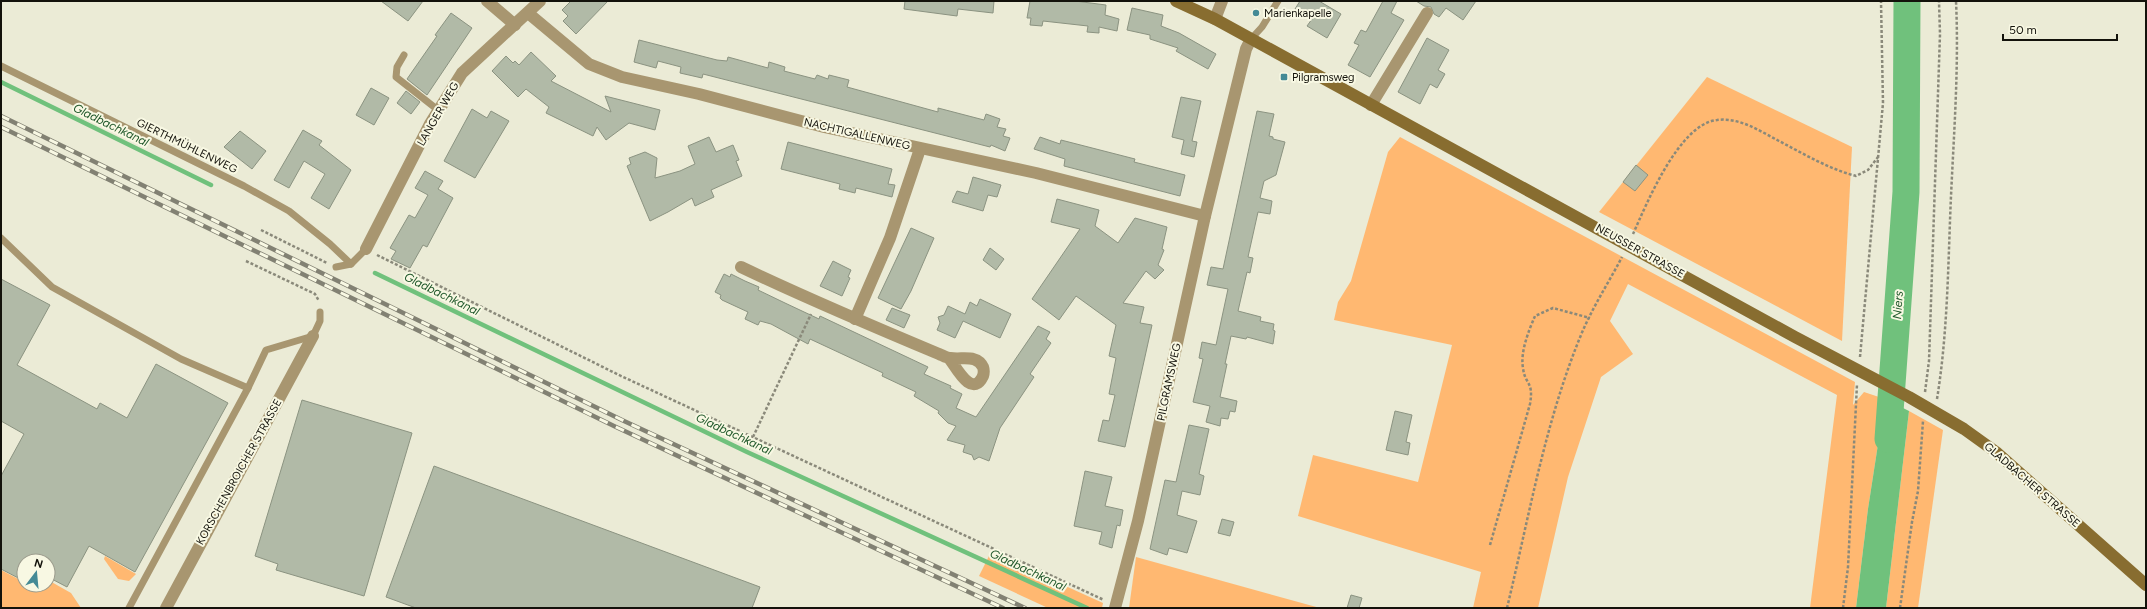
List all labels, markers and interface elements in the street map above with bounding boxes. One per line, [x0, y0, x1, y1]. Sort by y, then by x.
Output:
place label: Marienkapelle [1264, 7, 1332, 20]
marker: Marienkapelle [1251, 8, 1261, 18]
scale bar [2003, 16, 2117, 42]
text: 50 m [2009, 23, 2037, 37]
place label: Pilgramsweg [1292, 71, 1355, 84]
marker: Pilgramsweg [1279, 72, 1289, 82]
street label: LANGER WEG [414, 80, 462, 148]
water label: Gladbachkanal [71, 101, 151, 149]
street label: GIERTHMÜHLENWEG [135, 115, 240, 176]
street label: NACHTIGALLENWEG [803, 115, 911, 153]
street label: NEUSSER STRASSE [1593, 221, 1687, 281]
water label: Gladbachkanal [402, 270, 482, 318]
water label: Niers [1890, 290, 1906, 320]
street label: PILGRAMSWEG [1154, 342, 1184, 422]
street label: KORSCHENBROICHER STRASSE [193, 397, 285, 547]
water label: Gladbachkanal [694, 410, 775, 458]
street label: GLADBACHER STRASSE [1981, 440, 2083, 530]
water label: Gladbachkanal [988, 546, 1069, 594]
north arrow [16, 553, 56, 593]
text: N [33, 556, 45, 571]

